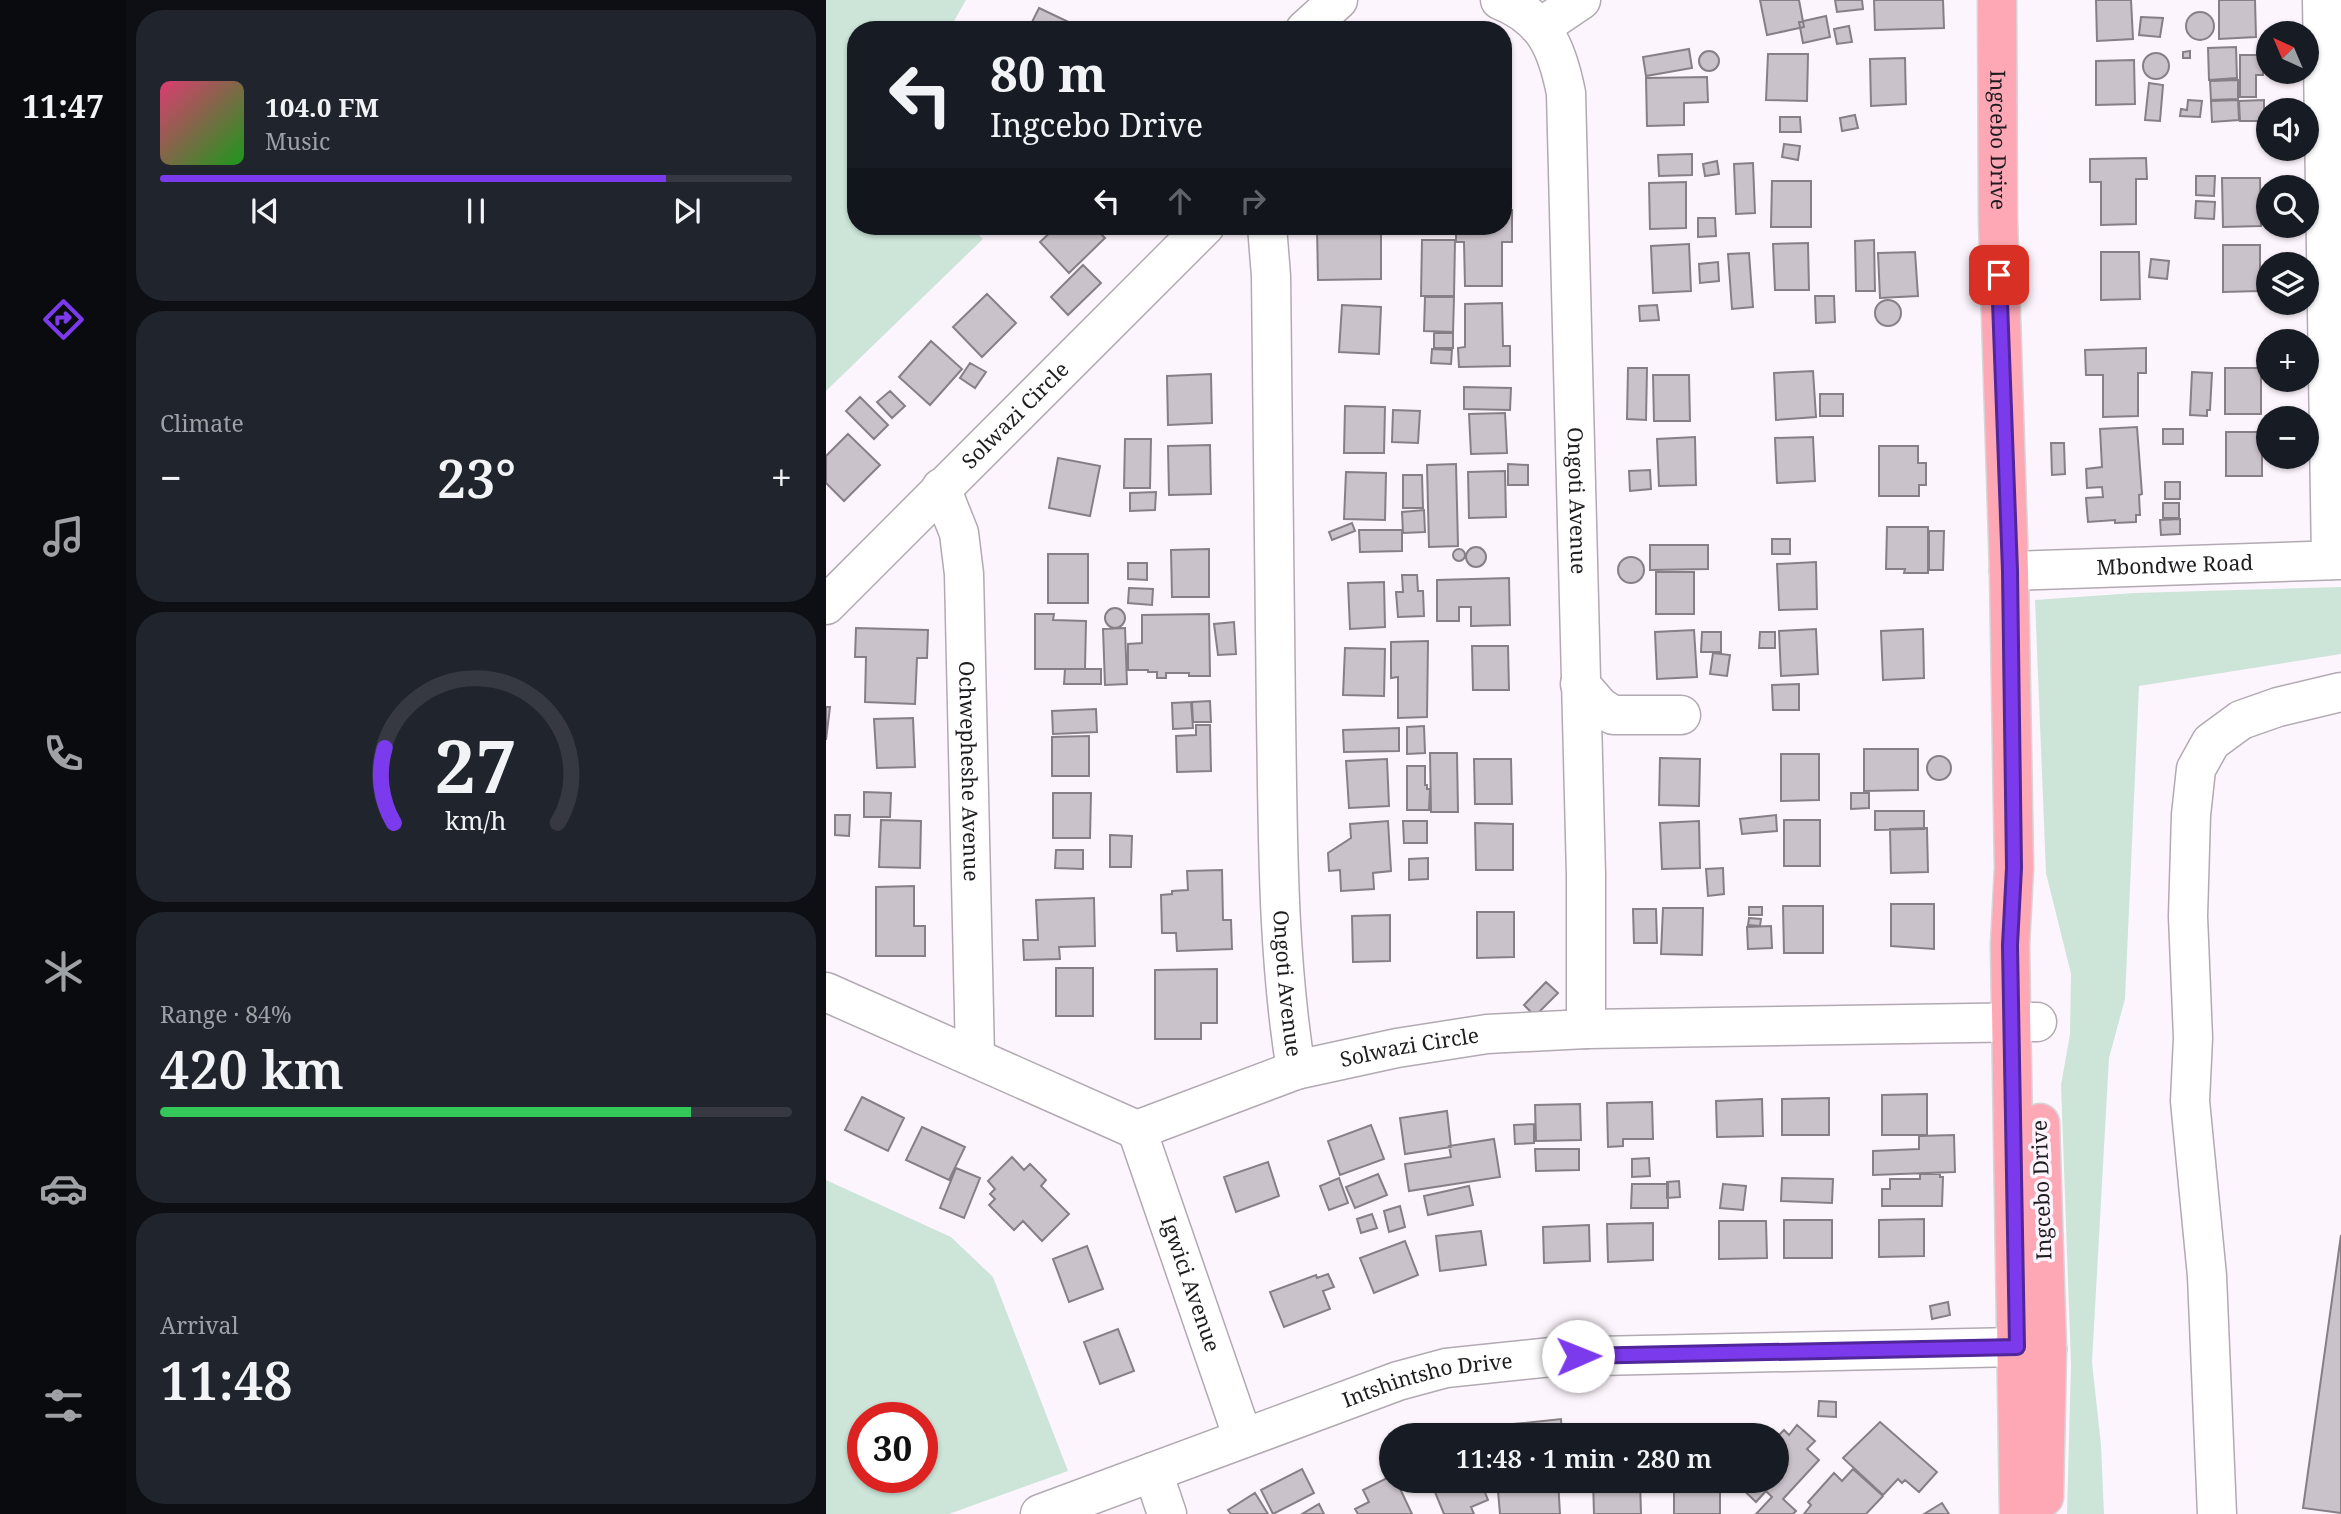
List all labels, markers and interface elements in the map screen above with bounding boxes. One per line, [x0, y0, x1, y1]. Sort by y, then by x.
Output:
north arrow [2256, 21, 2319, 84]
map controls [2256, 21, 2319, 469]
text: 80 m [990, 40, 1106, 106]
icon: left [875, 49, 966, 140]
street label: Ingcebo Drive [1984, 70, 2013, 210]
text: 11:47 [22, 84, 104, 127]
text: 104.0 FM [265, 89, 379, 125]
button: sound [2256, 98, 2319, 161]
text: Ingcebo Drive [990, 103, 1203, 146]
text: Music [265, 125, 330, 157]
button: search [2256, 175, 2319, 238]
icon: left [1088, 182, 1126, 220]
icon: ahead [1161, 182, 1199, 220]
icon: right [1234, 182, 1272, 220]
icon: previous [246, 192, 284, 230]
icon: pause [457, 192, 495, 230]
icon: next [668, 192, 706, 230]
pin [1969, 245, 2029, 305]
button: layers [2256, 252, 2319, 315]
icon: arrive [1980, 256, 2018, 294]
icon: directions [39, 295, 88, 344]
button: + [2256, 329, 2319, 392]
street label: Solwazi Circle [955, 355, 1074, 474]
button: − [2256, 406, 2319, 469]
text: Climate [160, 407, 244, 439]
street label: Ongoti Avenue [1562, 427, 1593, 575]
text: 23° [437, 442, 516, 513]
text: − [160, 451, 182, 503]
text: + [771, 451, 792, 503]
icon: music [39, 512, 88, 561]
street label: Mbondwe Road [2096, 548, 2254, 581]
street label: Ochwepheshe Avenue [953, 660, 986, 882]
text: 27 [435, 715, 517, 814]
icon: phone [39, 729, 88, 778]
text: km/h [445, 803, 507, 837]
street label: Ongoti Avenue [1267, 909, 1309, 1059]
icon: climate [39, 947, 88, 996]
text: Range · 84% [160, 998, 292, 1030]
street label: Solwazi Circle [1337, 1020, 1481, 1073]
text: 420 km [160, 1033, 344, 1104]
street label: Ingcebo Drive [2025, 1120, 2057, 1260]
icon: car [39, 1164, 88, 1213]
street label: Igwici Avenue [1155, 1212, 1227, 1355]
text: Arrival [160, 1309, 239, 1341]
position arrow [1541, 1319, 1615, 1393]
text: 11:48 [160, 1344, 293, 1415]
street label: Intshintsho Drive [1338, 1346, 1514, 1414]
icon: filters [39, 1381, 88, 1430]
speed limit sign: 30 [847, 1402, 938, 1493]
text: 11:48 · 1 min · 280 m [1456, 1440, 1712, 1476]

